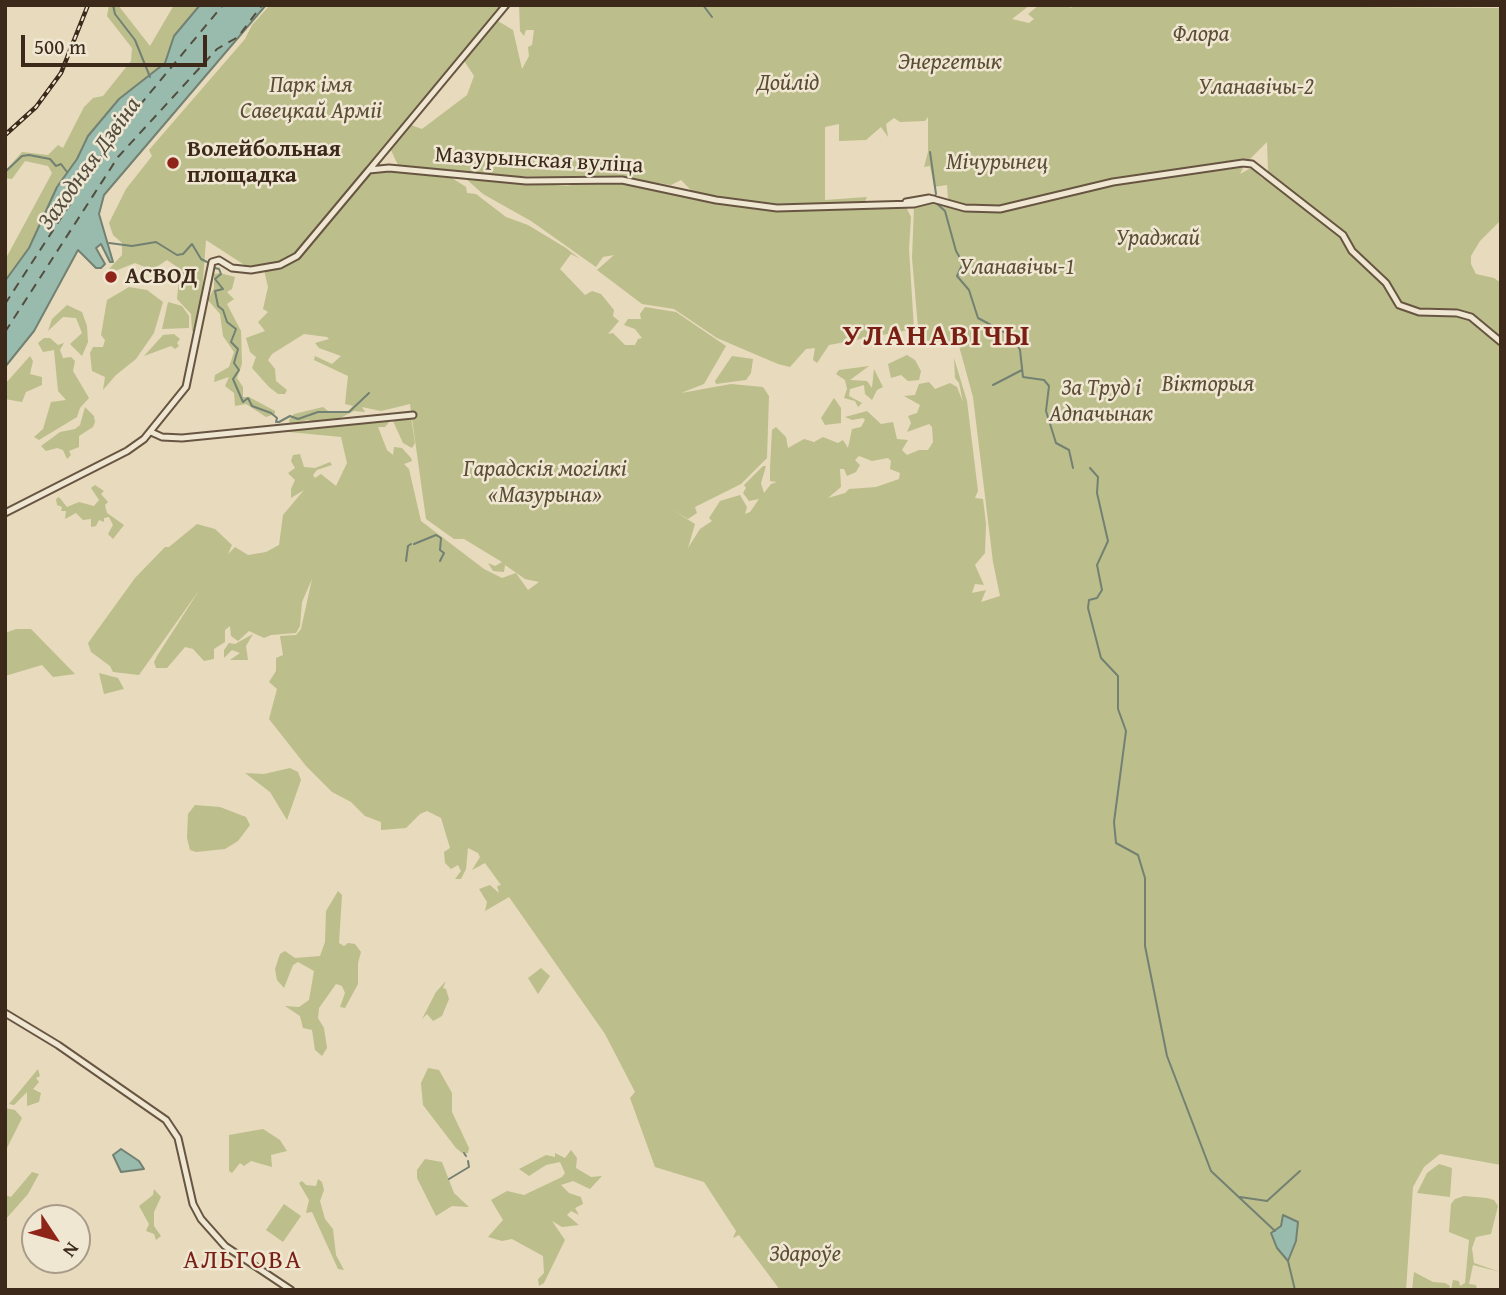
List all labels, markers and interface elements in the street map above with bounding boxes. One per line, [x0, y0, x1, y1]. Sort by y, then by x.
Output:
scale bar [24, 21, 210, 65]
park label: Флора [1173, 21, 1229, 49]
text: 500 m [34, 31, 86, 62]
park label: Энергетык [898, 49, 1002, 77]
park label: Дойлід [757, 70, 819, 98]
park label: Парк імя Савецкай Арміі [240, 72, 382, 126]
park label: Уланавічы-2 [1198, 74, 1314, 102]
water label: Заходняя Дзвіна [32, 92, 148, 236]
place label: Волейбольная площадка [187, 136, 341, 190]
street label: Мазурынская вуліца [434, 142, 644, 180]
park label: Мічурынец [946, 149, 1048, 177]
marker: Волейбольная площадка [165, 155, 181, 171]
park label: Ураджай [1116, 225, 1200, 253]
park label: Уланавічы-1 [959, 254, 1075, 282]
place label: АСВОД [125, 263, 197, 291]
marker: АСВОД [103, 269, 119, 285]
district label: УЛАНАВІЧЫ [844, 319, 1030, 355]
park label: Вікторыя [1162, 371, 1254, 399]
park label: За Труд і Адпачынак [1049, 375, 1153, 429]
park label: Гарадскія могілкі «Мазурына» [463, 456, 627, 510]
north arrow [21, 1204, 91, 1274]
text: N [56, 1237, 86, 1264]
park label: Здароўе [769, 1241, 841, 1269]
district label: АЛЬГОВА [184, 1245, 302, 1277]

